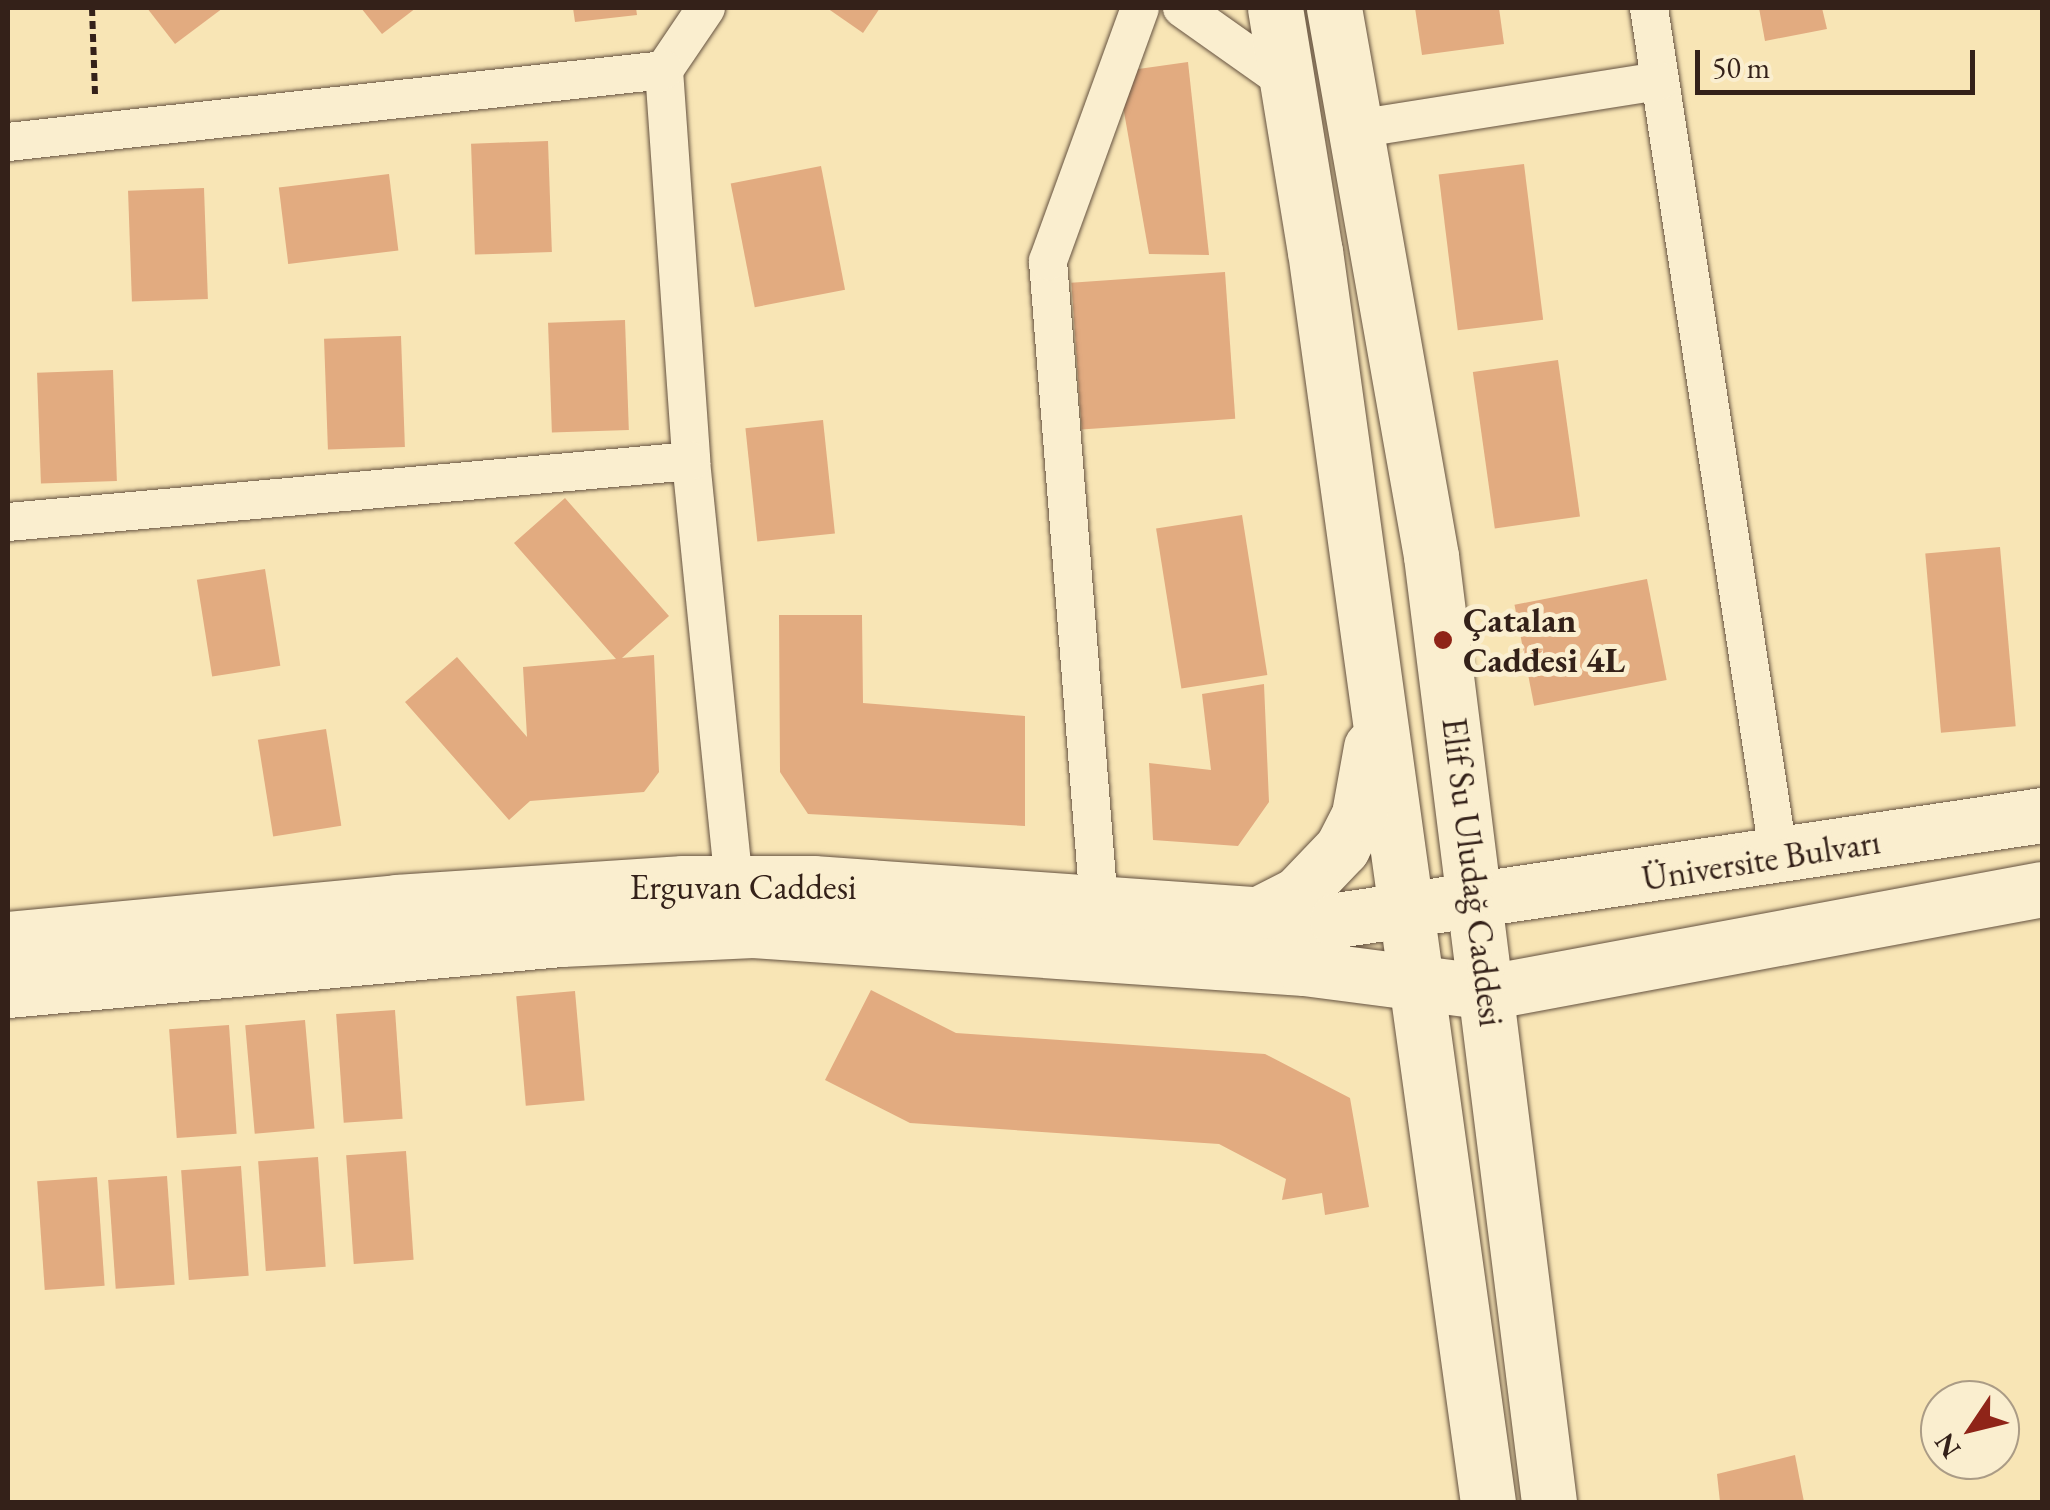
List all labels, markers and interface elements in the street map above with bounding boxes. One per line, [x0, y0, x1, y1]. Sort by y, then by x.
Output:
scale bar [1700, 30, 1980, 92]
text: 50 m [1712, 48, 1770, 87]
place label: Çatalan Caddesi 4L [1463, 599, 1625, 681]
marker: Çatalan Caddesi 4L [1432, 629, 1454, 651]
street label: Elif Su Uludağ Caddesi [1433, 715, 1513, 1029]
street label: Üniversite Bulvarı [1639, 820, 1883, 900]
street label: Erguvan Caddesi [629, 866, 857, 908]
north arrow [1920, 1380, 2020, 1480]
text: N [1926, 1426, 1968, 1466]

